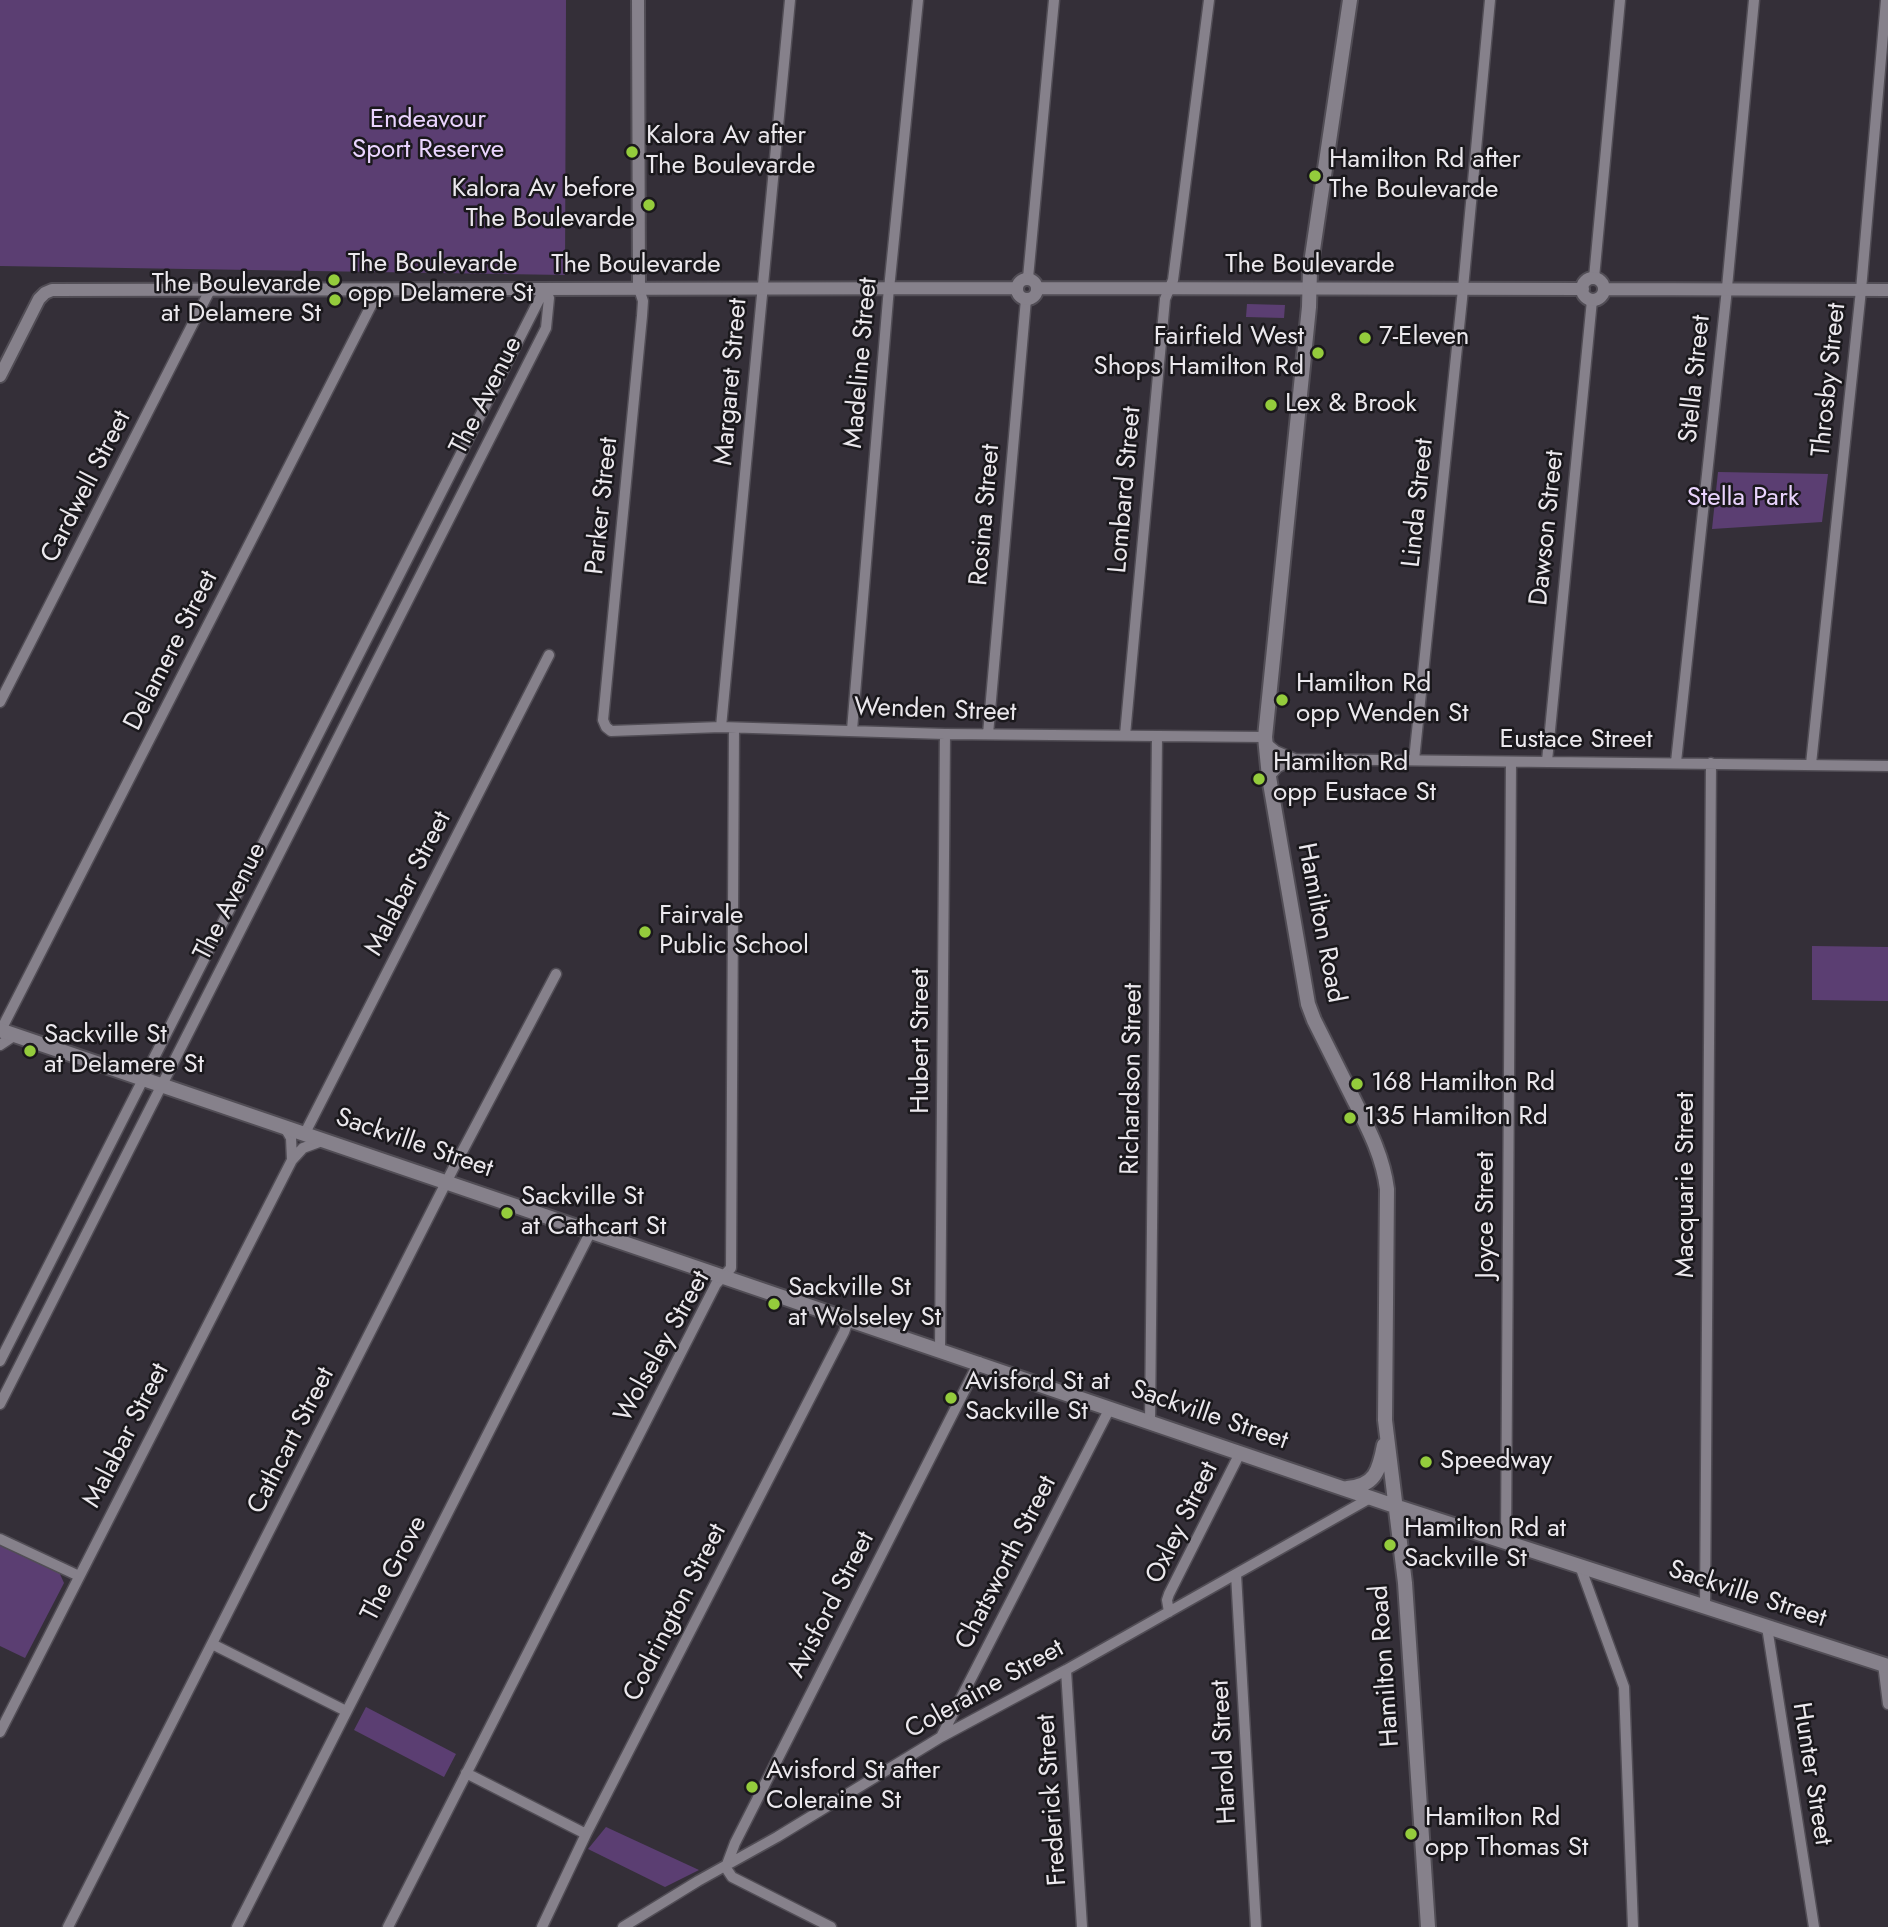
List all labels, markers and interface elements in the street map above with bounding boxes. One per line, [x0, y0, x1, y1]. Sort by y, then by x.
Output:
park label: Endeavour Sport Reserve [352, 105, 504, 166]
place label: Kalora Av after The Boulevarde [646, 121, 815, 182]
marker: Kalora Av after The Boulevarde [624, 144, 640, 160]
place label: Hamilton Rd after The Boulevarde [1329, 145, 1521, 206]
marker: Hamilton Rd after The Boulevarde [1307, 168, 1323, 184]
place label: Kalora Av before The Boulevarde [452, 174, 635, 235]
marker: Kalora Av before The Boulevarde [641, 197, 657, 213]
place label: The Boulevarde opp Delamere St [348, 249, 533, 310]
street label: The Boulevarde [551, 250, 721, 282]
street label: The Boulevarde [1225, 250, 1395, 282]
place label: The Boulevarde at Delamere St [152, 269, 321, 330]
marker: The Boulevarde opp Delamere St [326, 272, 342, 288]
street label: Madeline Street [839, 276, 885, 450]
marker: The Boulevarde at Delamere St [327, 292, 343, 308]
street label: Margaret Street [709, 297, 755, 467]
street label: Throsby Street [1806, 301, 1854, 459]
street label: Stella Street [1674, 314, 1718, 444]
place label: Fairfield West Shops Hamilton Rd [1093, 322, 1304, 384]
place label: 7-Eleven [1379, 322, 1469, 354]
marker: 7-Eleven [1357, 330, 1373, 346]
street label: The Avenue [444, 332, 530, 460]
marker: Fairfield West Shops Hamilton Rd [1310, 345, 1326, 361]
place label: Lex & Brook [1285, 389, 1417, 421]
marker: Lex & Brook [1263, 397, 1279, 413]
street label: Lombard Street [1103, 405, 1149, 575]
street label: Cardwell Street [35, 406, 139, 568]
street label: Parker Street [580, 436, 626, 576]
street label: Linda Street [1397, 437, 1441, 569]
street label: Rosina Street [964, 443, 1008, 587]
street label: Dawson Street [1524, 449, 1572, 607]
park label: Stella Park [1687, 483, 1799, 515]
street label: Delamere Street [118, 566, 226, 736]
place label: Hamilton Rd opp Wenden St [1296, 669, 1468, 730]
marker: Hamilton Rd opp Wenden St [1274, 692, 1290, 708]
street label: Wenden Street [853, 693, 1017, 729]
street label: Eustace Street [1500, 725, 1652, 757]
place label: Hamilton Rd opp Eustace St [1273, 748, 1436, 810]
marker: Hamilton Rd opp Eustace St [1251, 771, 1267, 787]
street label: Malabar Street [359, 806, 459, 962]
street label: The Avenue [188, 838, 274, 966]
street label: Hamilton Road [1289, 840, 1351, 1006]
place label: Fairvale Public School [659, 901, 809, 962]
marker: Fairvale Public School [637, 924, 653, 940]
street label: Hubert Street [906, 968, 938, 1114]
street label: Richardson Street [1116, 983, 1150, 1175]
place label: Sackville St at Delamere St [44, 1020, 204, 1082]
marker: Sackville St at Delamere St [22, 1043, 38, 1059]
place label: 168 Hamilton Rd [1371, 1068, 1555, 1100]
marker: 168 Hamilton Rd [1349, 1076, 1365, 1092]
street label: Macquarie Street [1671, 1092, 1703, 1278]
street label: Sackville Street [331, 1102, 497, 1186]
place label: 135 Hamilton Rd [1364, 1102, 1548, 1134]
marker: 135 Hamilton Rd [1342, 1110, 1358, 1126]
street label: Joyce Street [1471, 1152, 1503, 1278]
place label: Sackville St at Cathcart St [521, 1182, 666, 1244]
marker: Sackville St at Cathcart St [499, 1205, 515, 1221]
street label: Wolseley Street [609, 1266, 717, 1428]
place label: Sackville St at Wolseley St [788, 1273, 941, 1334]
marker: Sackville St at Wolseley St [766, 1296, 782, 1312]
street label: Malabar Street [77, 1358, 177, 1514]
street label: Cathcart Street [242, 1363, 342, 1519]
place label: Avisford St at Sackville St [965, 1367, 1110, 1428]
street label: Sackville Street [1126, 1374, 1292, 1458]
marker: Avisford St at Sackville St [943, 1390, 959, 1406]
place label: Speedway [1440, 1446, 1552, 1478]
marker: Speedway [1418, 1454, 1434, 1470]
street label: Oxley Street [1140, 1457, 1226, 1589]
street label: Chatsworth Street [950, 1471, 1064, 1655]
street label: The Grove [355, 1511, 435, 1627]
place label: Hamilton Rd at Sackville St [1404, 1514, 1566, 1576]
street label: Codrington Street [618, 1519, 734, 1707]
street label: Avisford Street [782, 1527, 882, 1683]
marker: Hamilton Rd at Sackville St [1382, 1537, 1398, 1553]
street label: Sackville Street [1664, 1555, 1830, 1635]
street label: Hamilton Road [1365, 1584, 1407, 1748]
street label: Coleraine Street [900, 1634, 1070, 1746]
street label: Harold Street [1206, 1679, 1244, 1825]
street label: Hunter Street [1784, 1700, 1838, 1848]
street label: Frederick Street [1031, 1713, 1075, 1887]
place label: Avisford St after Coleraine St [766, 1756, 940, 1817]
marker: Avisford St after Coleraine St [744, 1779, 760, 1795]
place label: Hamilton Rd opp Thomas St [1425, 1803, 1588, 1864]
marker: Hamilton Rd opp Thomas St [1403, 1826, 1419, 1842]

